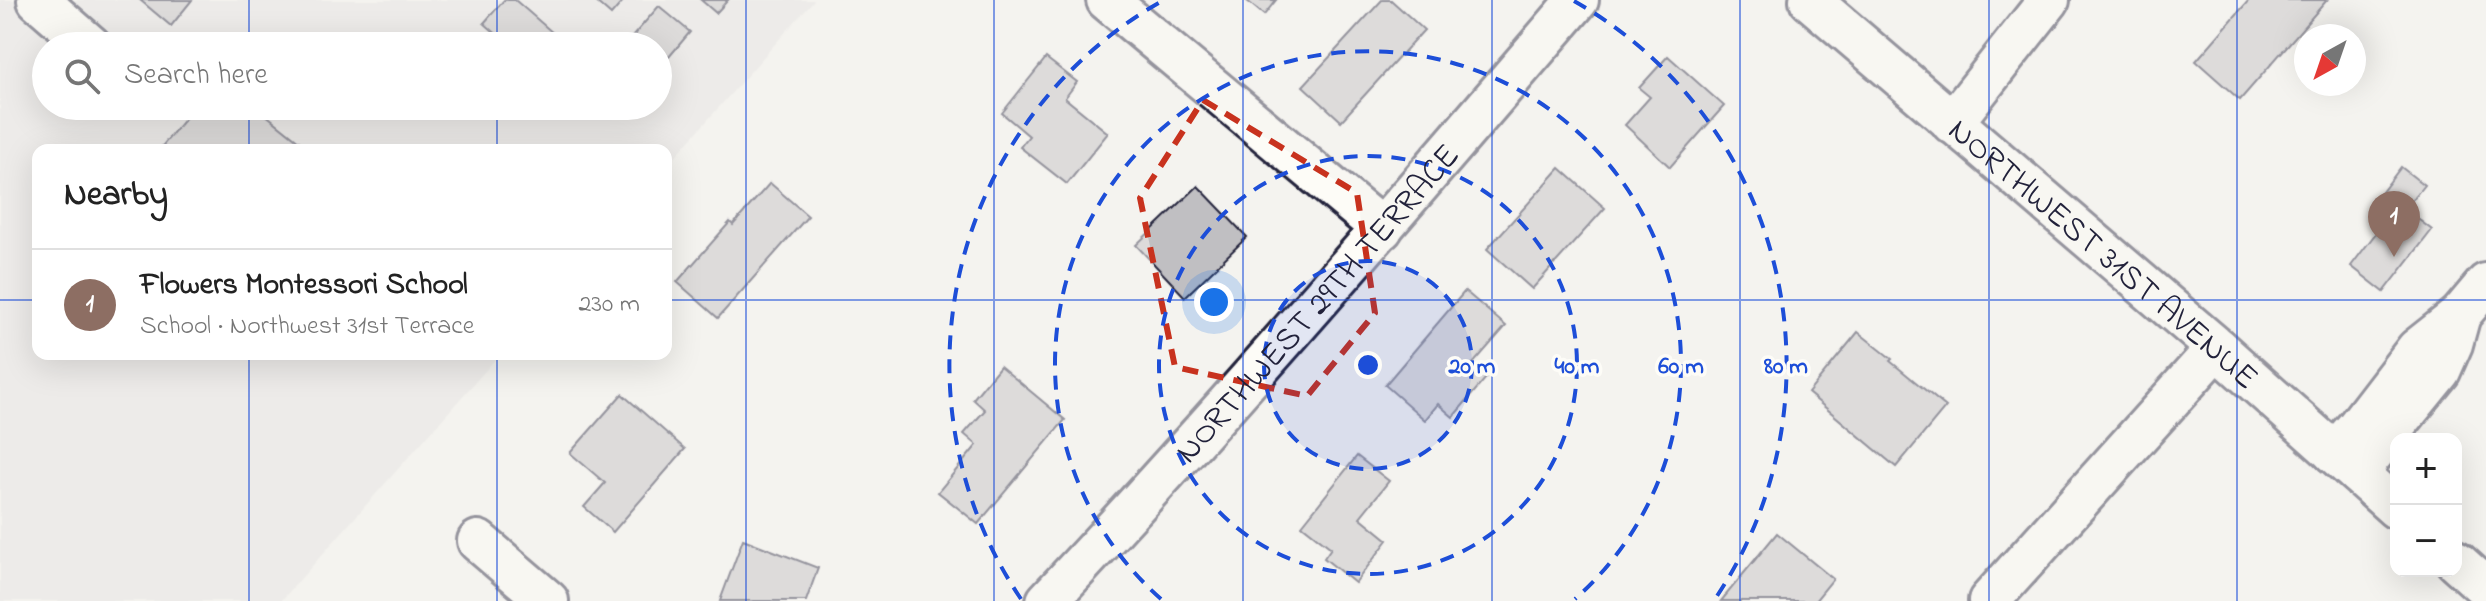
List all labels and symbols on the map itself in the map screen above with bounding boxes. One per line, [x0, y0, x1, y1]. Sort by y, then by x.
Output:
north arrow [2294, 24, 2366, 96]
street label: NORTHWEST 31ST AVENUE [1936, 108, 2268, 403]
street label: NORTHWEST 29TH TERRACE [1164, 134, 1473, 476]
pin: 1 [2368, 191, 2420, 257]
your location [1194, 282, 1234, 322]
text: 20 m [1448, 350, 1496, 385]
text: 40 m [1555, 350, 1600, 385]
text: 60 m [1658, 350, 1704, 385]
text: 80 m [1763, 350, 1808, 385]
centre of rings [1354, 351, 1382, 379]

